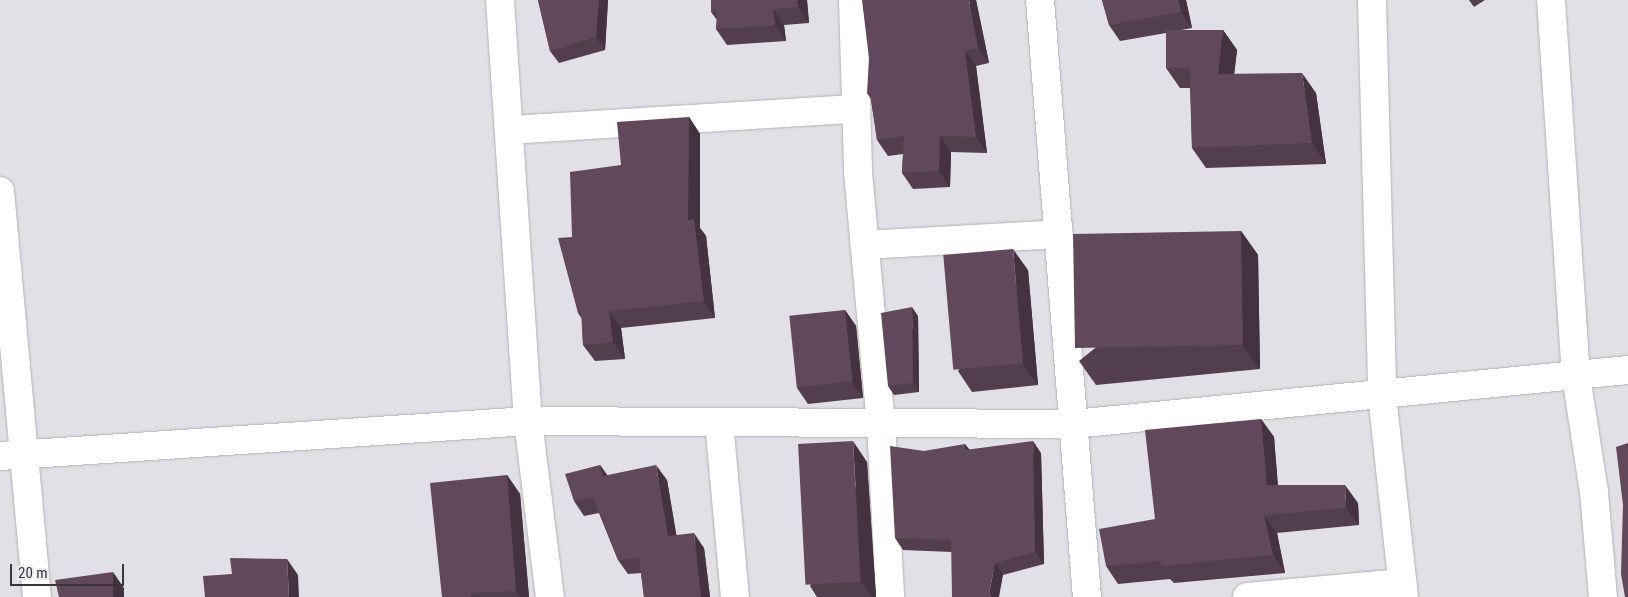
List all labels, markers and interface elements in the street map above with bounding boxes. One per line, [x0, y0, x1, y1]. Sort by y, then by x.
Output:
scale bar [12, 554, 126, 586]
text: 20 m [18, 564, 48, 582]

